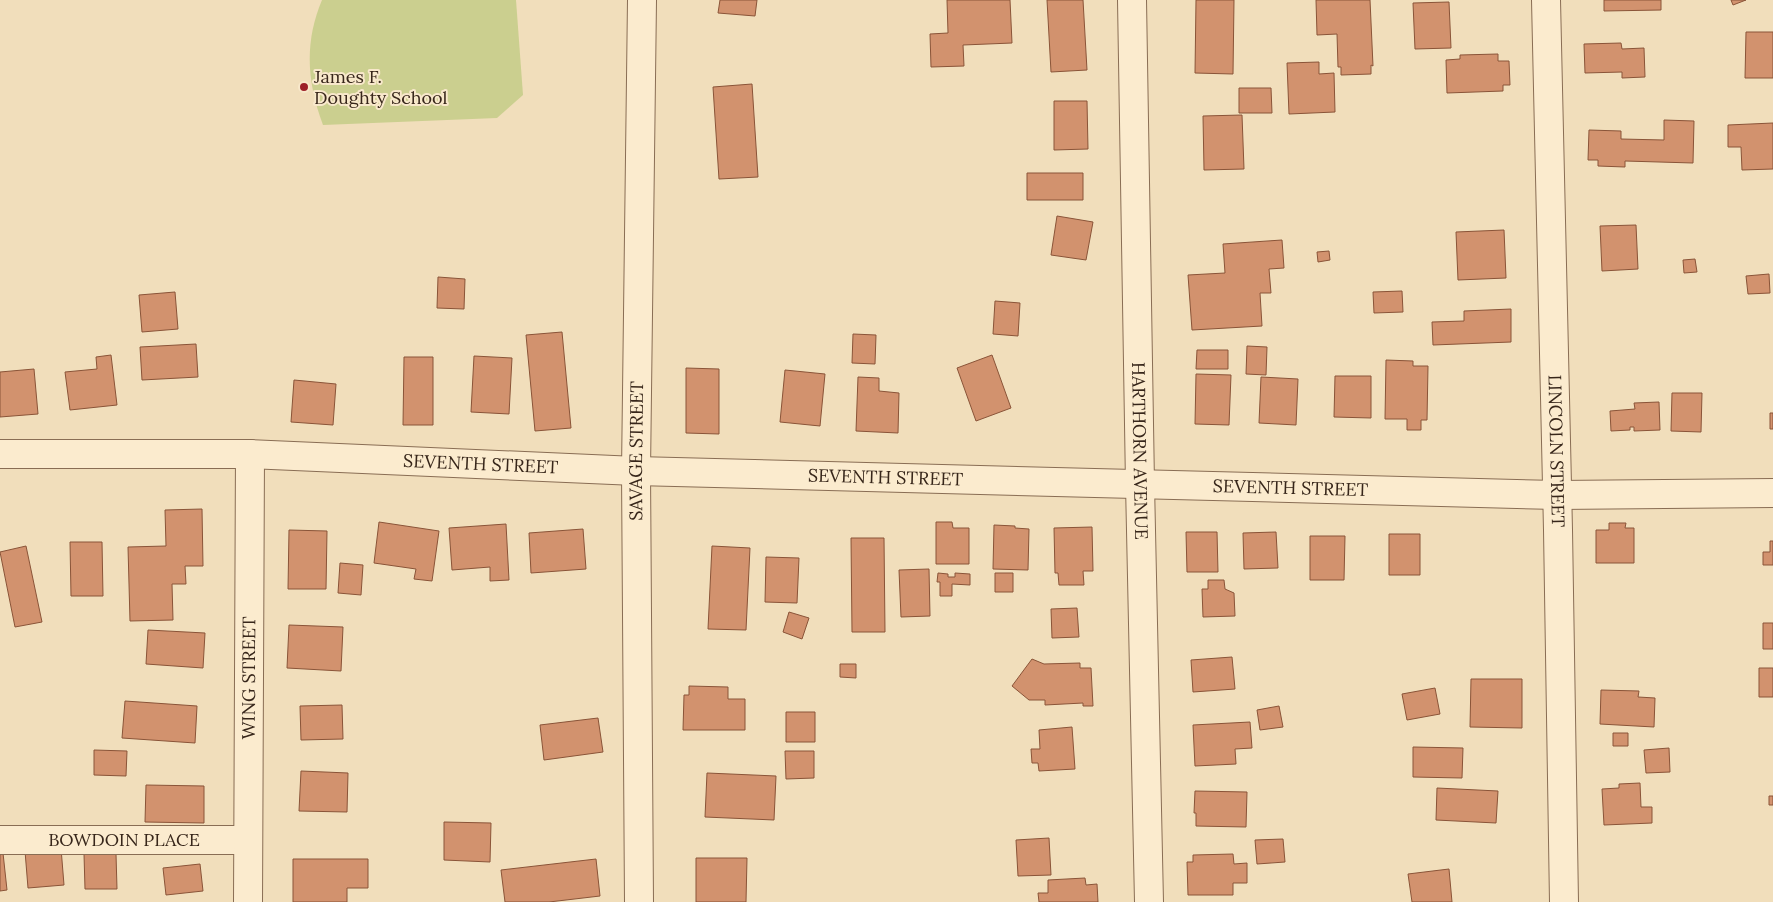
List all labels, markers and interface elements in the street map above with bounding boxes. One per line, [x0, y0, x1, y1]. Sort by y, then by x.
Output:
place label: James F. Doughty School [313, 65, 448, 109]
marker: James F. Doughty School [298, 81, 310, 93]
street label: HARTHORN AVENUE [1127, 362, 1153, 540]
street label: LINCOLN STREET [1543, 374, 1570, 528]
street label: SAVAGE STREET [624, 381, 648, 521]
street label: SEVENTH STREET [403, 449, 559, 479]
street label: SEVENTH STREET [808, 463, 964, 491]
street label: SEVENTH STREET [1212, 474, 1369, 501]
street label: WING STREET [237, 616, 260, 740]
street label: BOWDOIN PLACE [48, 828, 200, 851]

